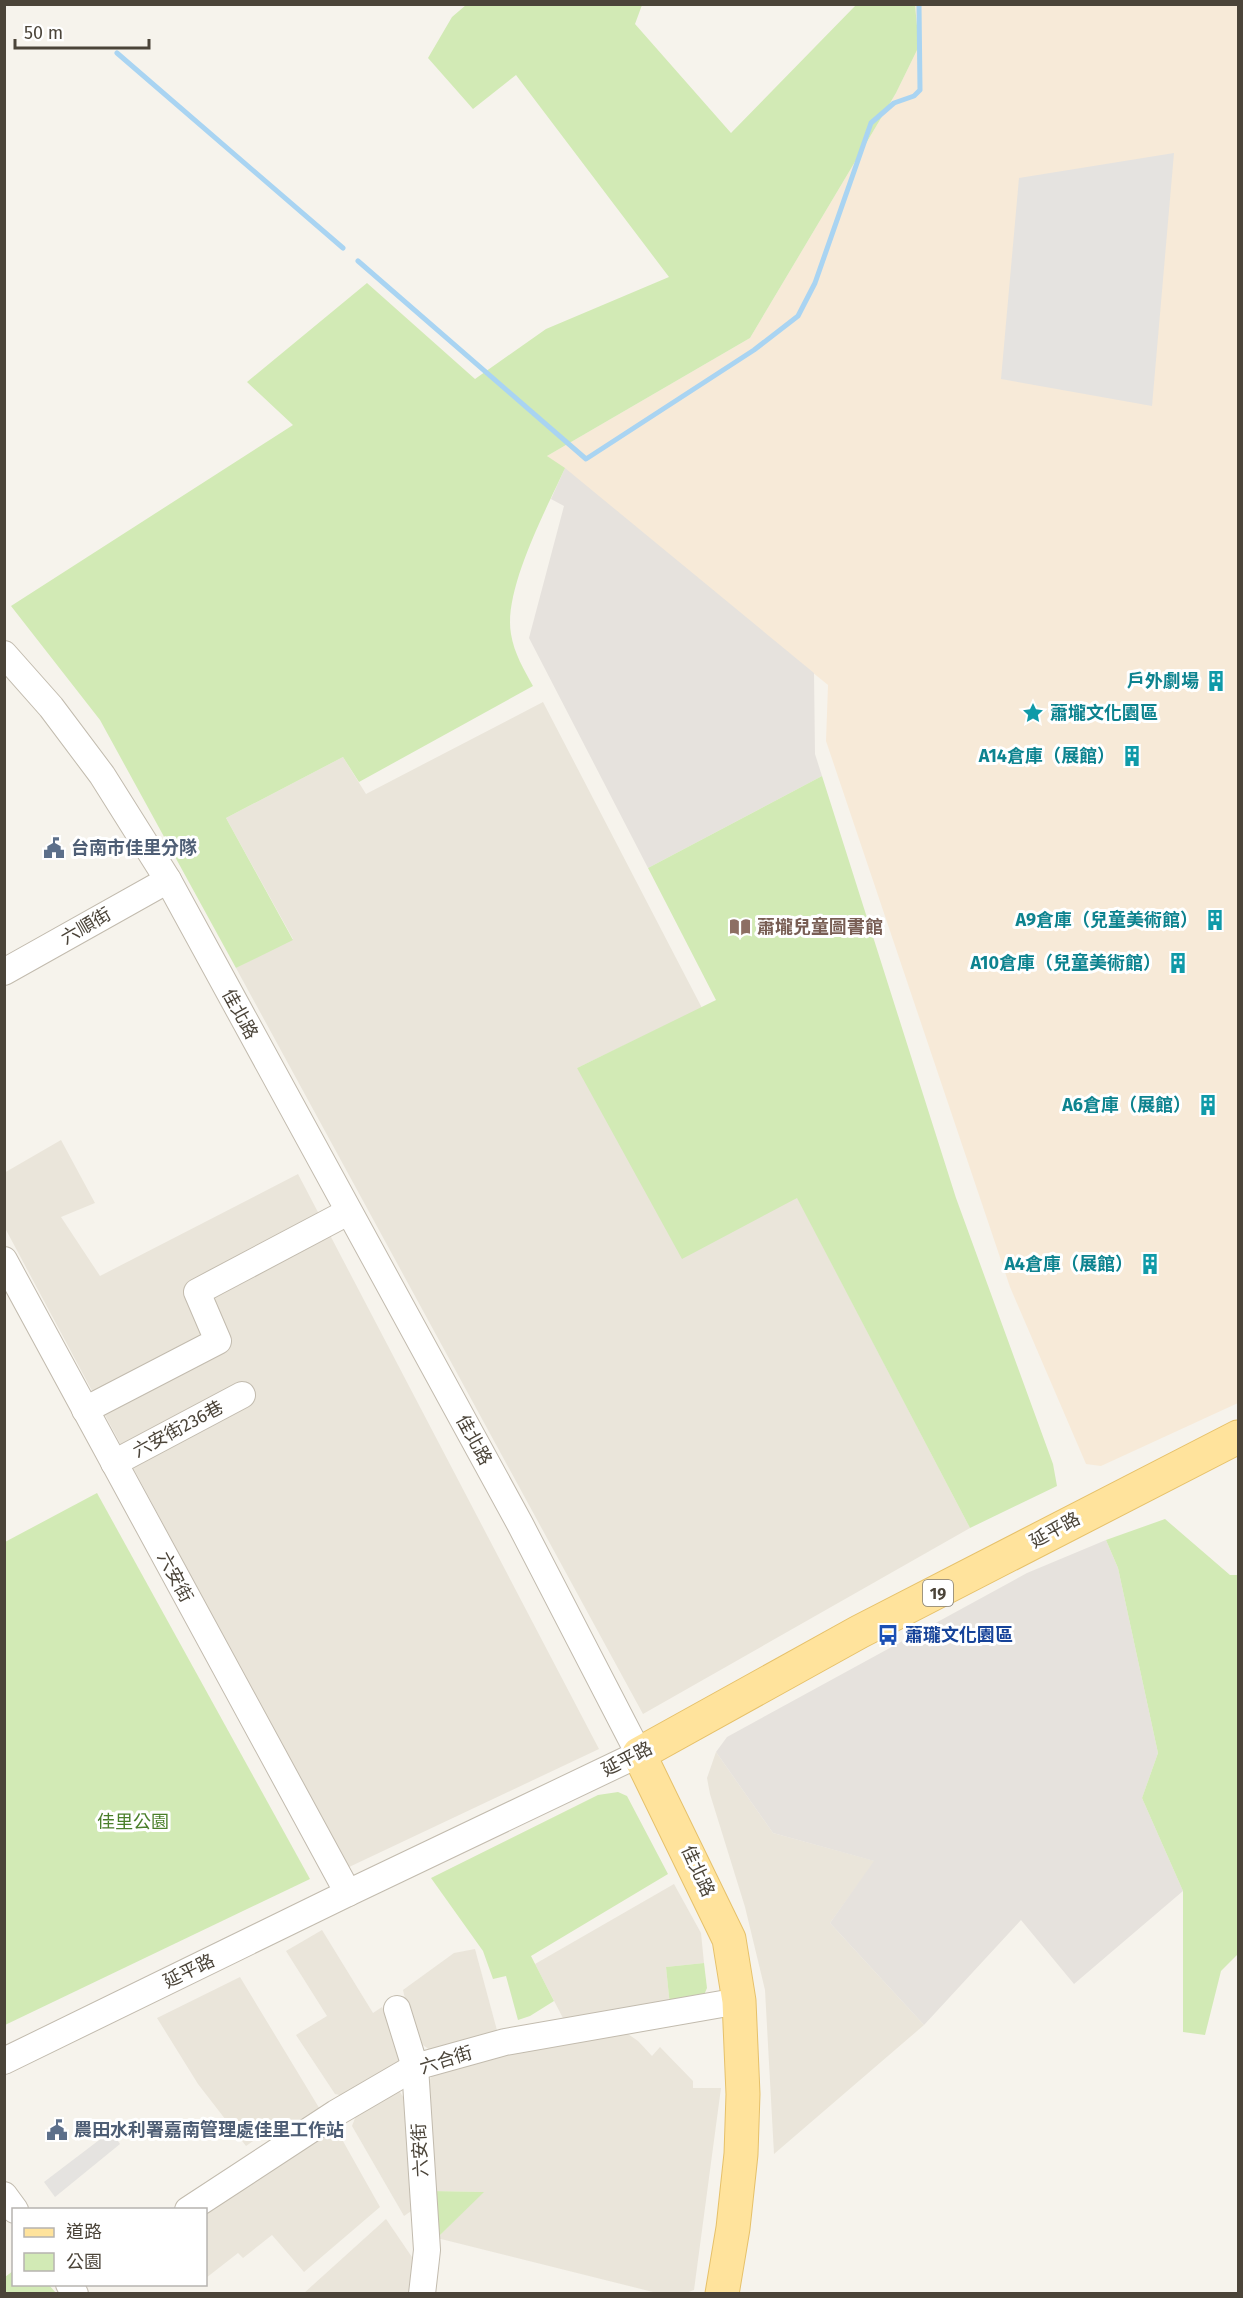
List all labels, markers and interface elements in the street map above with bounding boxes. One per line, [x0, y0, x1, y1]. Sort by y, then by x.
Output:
scale bar [15, 12, 148, 50]
text: 50 m [24, 22, 63, 44]
building icon: 戶外劇場 [1204, 669, 1228, 693]
place label: 戶外劇場 [1127, 670, 1199, 692]
place icon: 蕭壠文化園區 [1021, 701, 1045, 725]
place label: 蕭壠文化園區 [1050, 702, 1158, 724]
building icon: A14倉庫（展館） [1120, 744, 1144, 768]
place label: A14倉庫（展館） [978, 745, 1115, 767]
public building icon: 台南市佳里分隊 [42, 836, 66, 860]
place label: 台南市佳里分隊 [71, 837, 197, 859]
street label: 六順街 [57, 903, 115, 949]
building icon: A9倉庫（兒童美術館） [1203, 908, 1227, 932]
place label: A9倉庫（兒童美術館） [1014, 909, 1198, 931]
library icon: 蕭壠兒童圖書館 [728, 915, 752, 939]
place label: 蕭壠兒童圖書館 [757, 916, 883, 938]
building icon: A10倉庫（兒童美術館） [1166, 951, 1190, 975]
place label: A10倉庫（兒童美術館） [969, 952, 1161, 974]
street label: 佳北路 [217, 985, 263, 1043]
building icon: A6倉庫（展館） [1196, 1093, 1220, 1117]
place label: A6倉庫（展館） [1061, 1094, 1191, 1116]
building icon: A4倉庫（展館） [1138, 1252, 1162, 1276]
place label: A4倉庫（展館） [1004, 1253, 1133, 1275]
street label: 六安街236巷 [129, 1396, 227, 1462]
street label: 佳北路 [451, 1411, 497, 1469]
street label: 延平路 [1026, 1507, 1084, 1553]
street label: 六安街 [153, 1548, 197, 1606]
road number: 19 [923, 1580, 953, 1606]
bus stop icon: 蕭瓏文化園區 [876, 1623, 900, 1647]
place label: 蕭瓏文化園區 [905, 1624, 1013, 1646]
street label: 延平路 [598, 1737, 656, 1781]
park label: 佳里公園 [97, 1811, 169, 1833]
street label: 佳北路 [677, 1842, 719, 1900]
street label: 延平路 [160, 1949, 218, 1993]
street label: 六合街 [417, 2042, 475, 2078]
public building icon: 農田水利署嘉南管理處佳里工作站 [45, 2118, 69, 2142]
place label: 農田水利署嘉南管理處佳里工作站 [74, 2119, 344, 2141]
street label: 六安街 [408, 2122, 432, 2178]
legend [12, 2208, 207, 2286]
text: 道路 [66, 2221, 102, 2243]
text: 公園 [66, 2251, 102, 2273]

